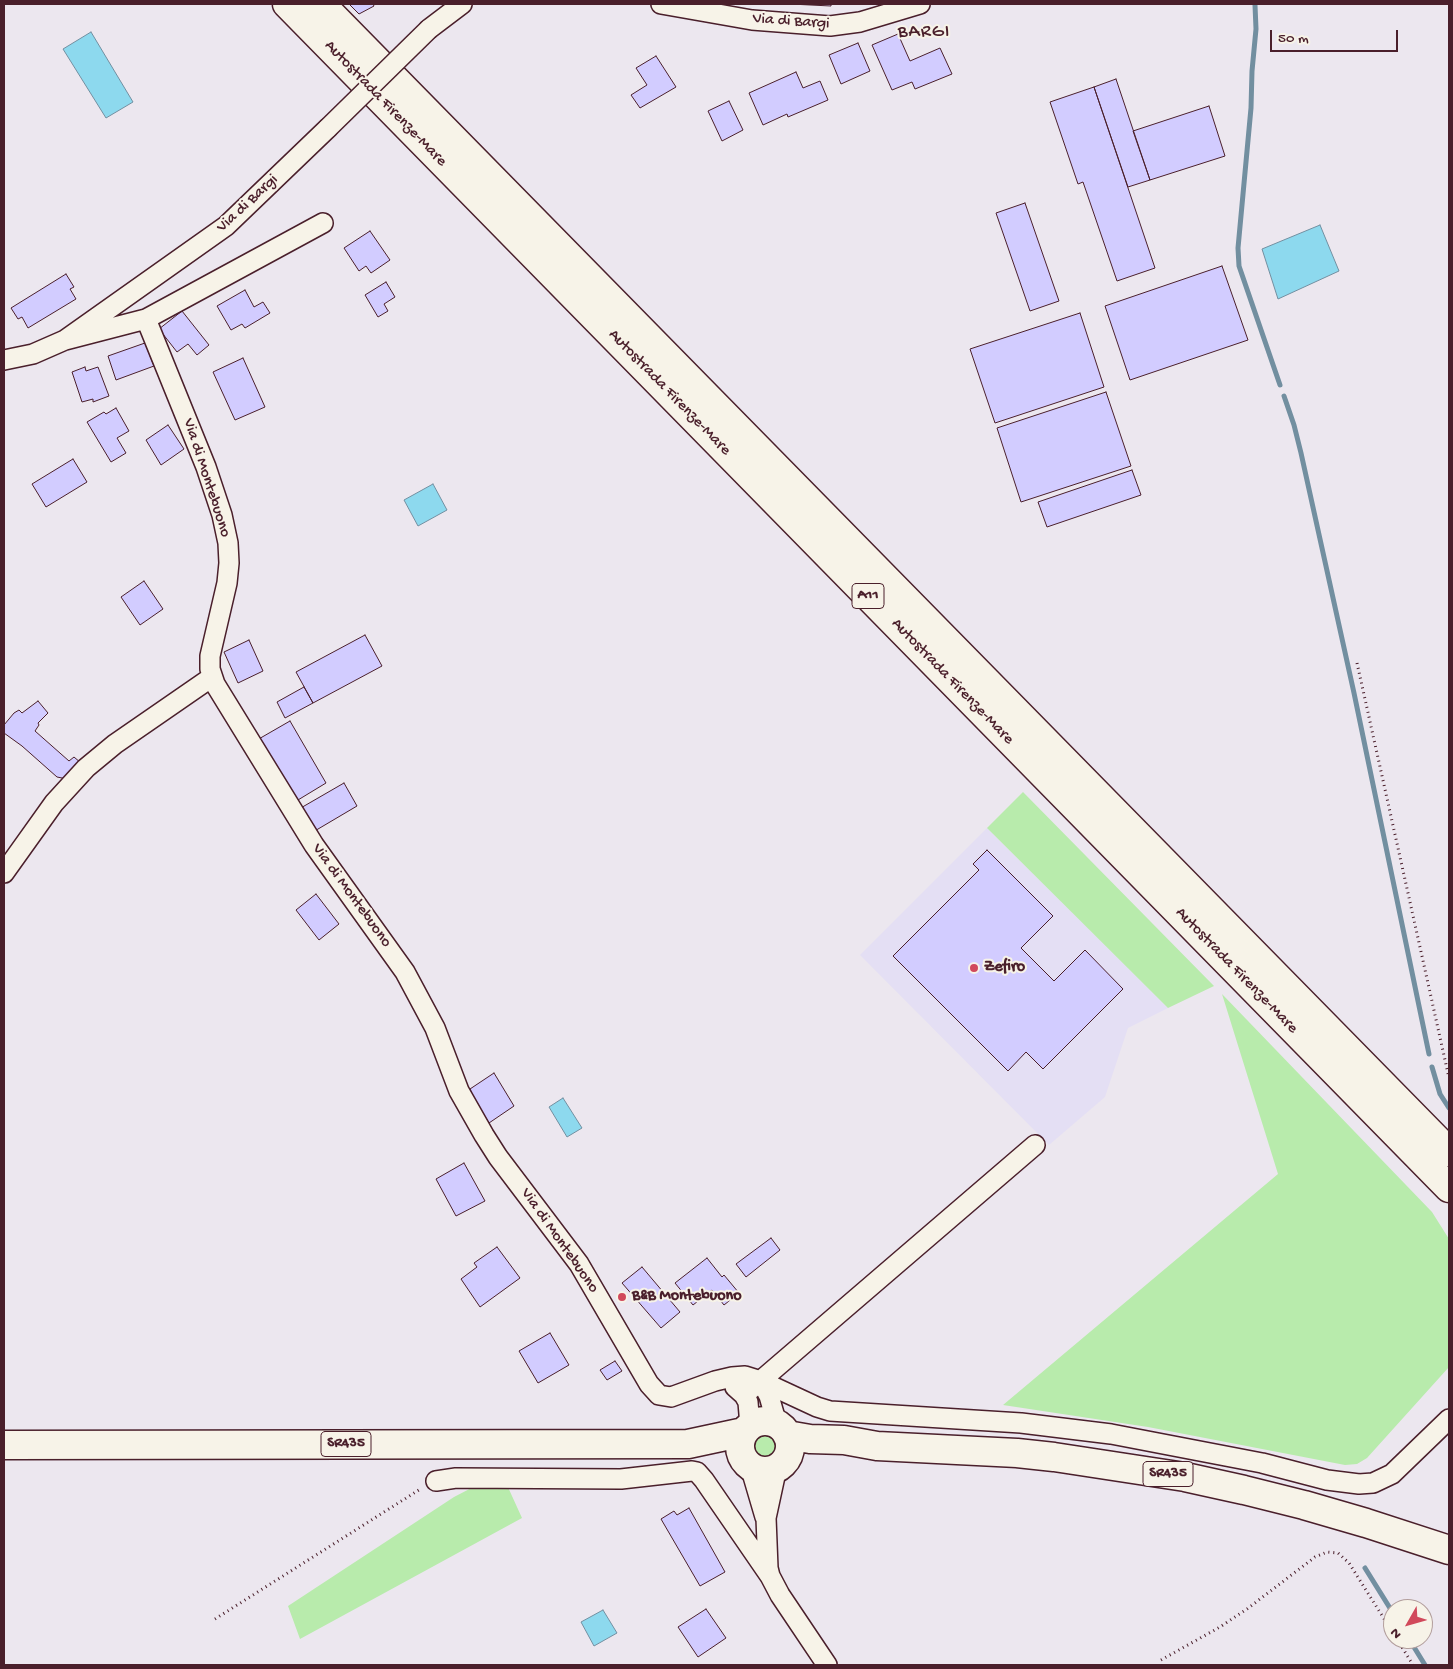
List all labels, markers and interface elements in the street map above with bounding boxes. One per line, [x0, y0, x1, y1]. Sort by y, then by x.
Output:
street label: Via di Bargi [752, 10, 830, 34]
scale bar [1273, 20, 1400, 52]
district label: BARGI [897, 22, 951, 44]
text: 50 m [1278, 30, 1309, 48]
street label: Autostrada Firenze-Mare [320, 37, 450, 171]
street label: Via di Bargi [213, 171, 283, 237]
street label: Autostrada Firenze-Mare [604, 326, 734, 460]
street label: Via di Montebuono [178, 416, 234, 540]
road number: A11 [852, 584, 884, 608]
street label: Autostrada Firenze-Mare [887, 615, 1017, 749]
street label: Via di Montebuono [307, 840, 395, 952]
street label: Autostrada Firenze-Mare [1171, 904, 1301, 1038]
place label: Zefiro [984, 958, 1025, 978]
marker: Zefiro [968, 962, 980, 974]
street label: Via di Montebuono [516, 1185, 602, 1297]
place label: B&B Montebuono [632, 1287, 741, 1307]
marker: B&B Montebuono [616, 1291, 628, 1303]
road number: SR435 [321, 1432, 371, 1456]
road number: SR435 [1143, 1462, 1193, 1486]
north arrow [1383, 1599, 1433, 1649]
text: N [1387, 1624, 1406, 1642]

